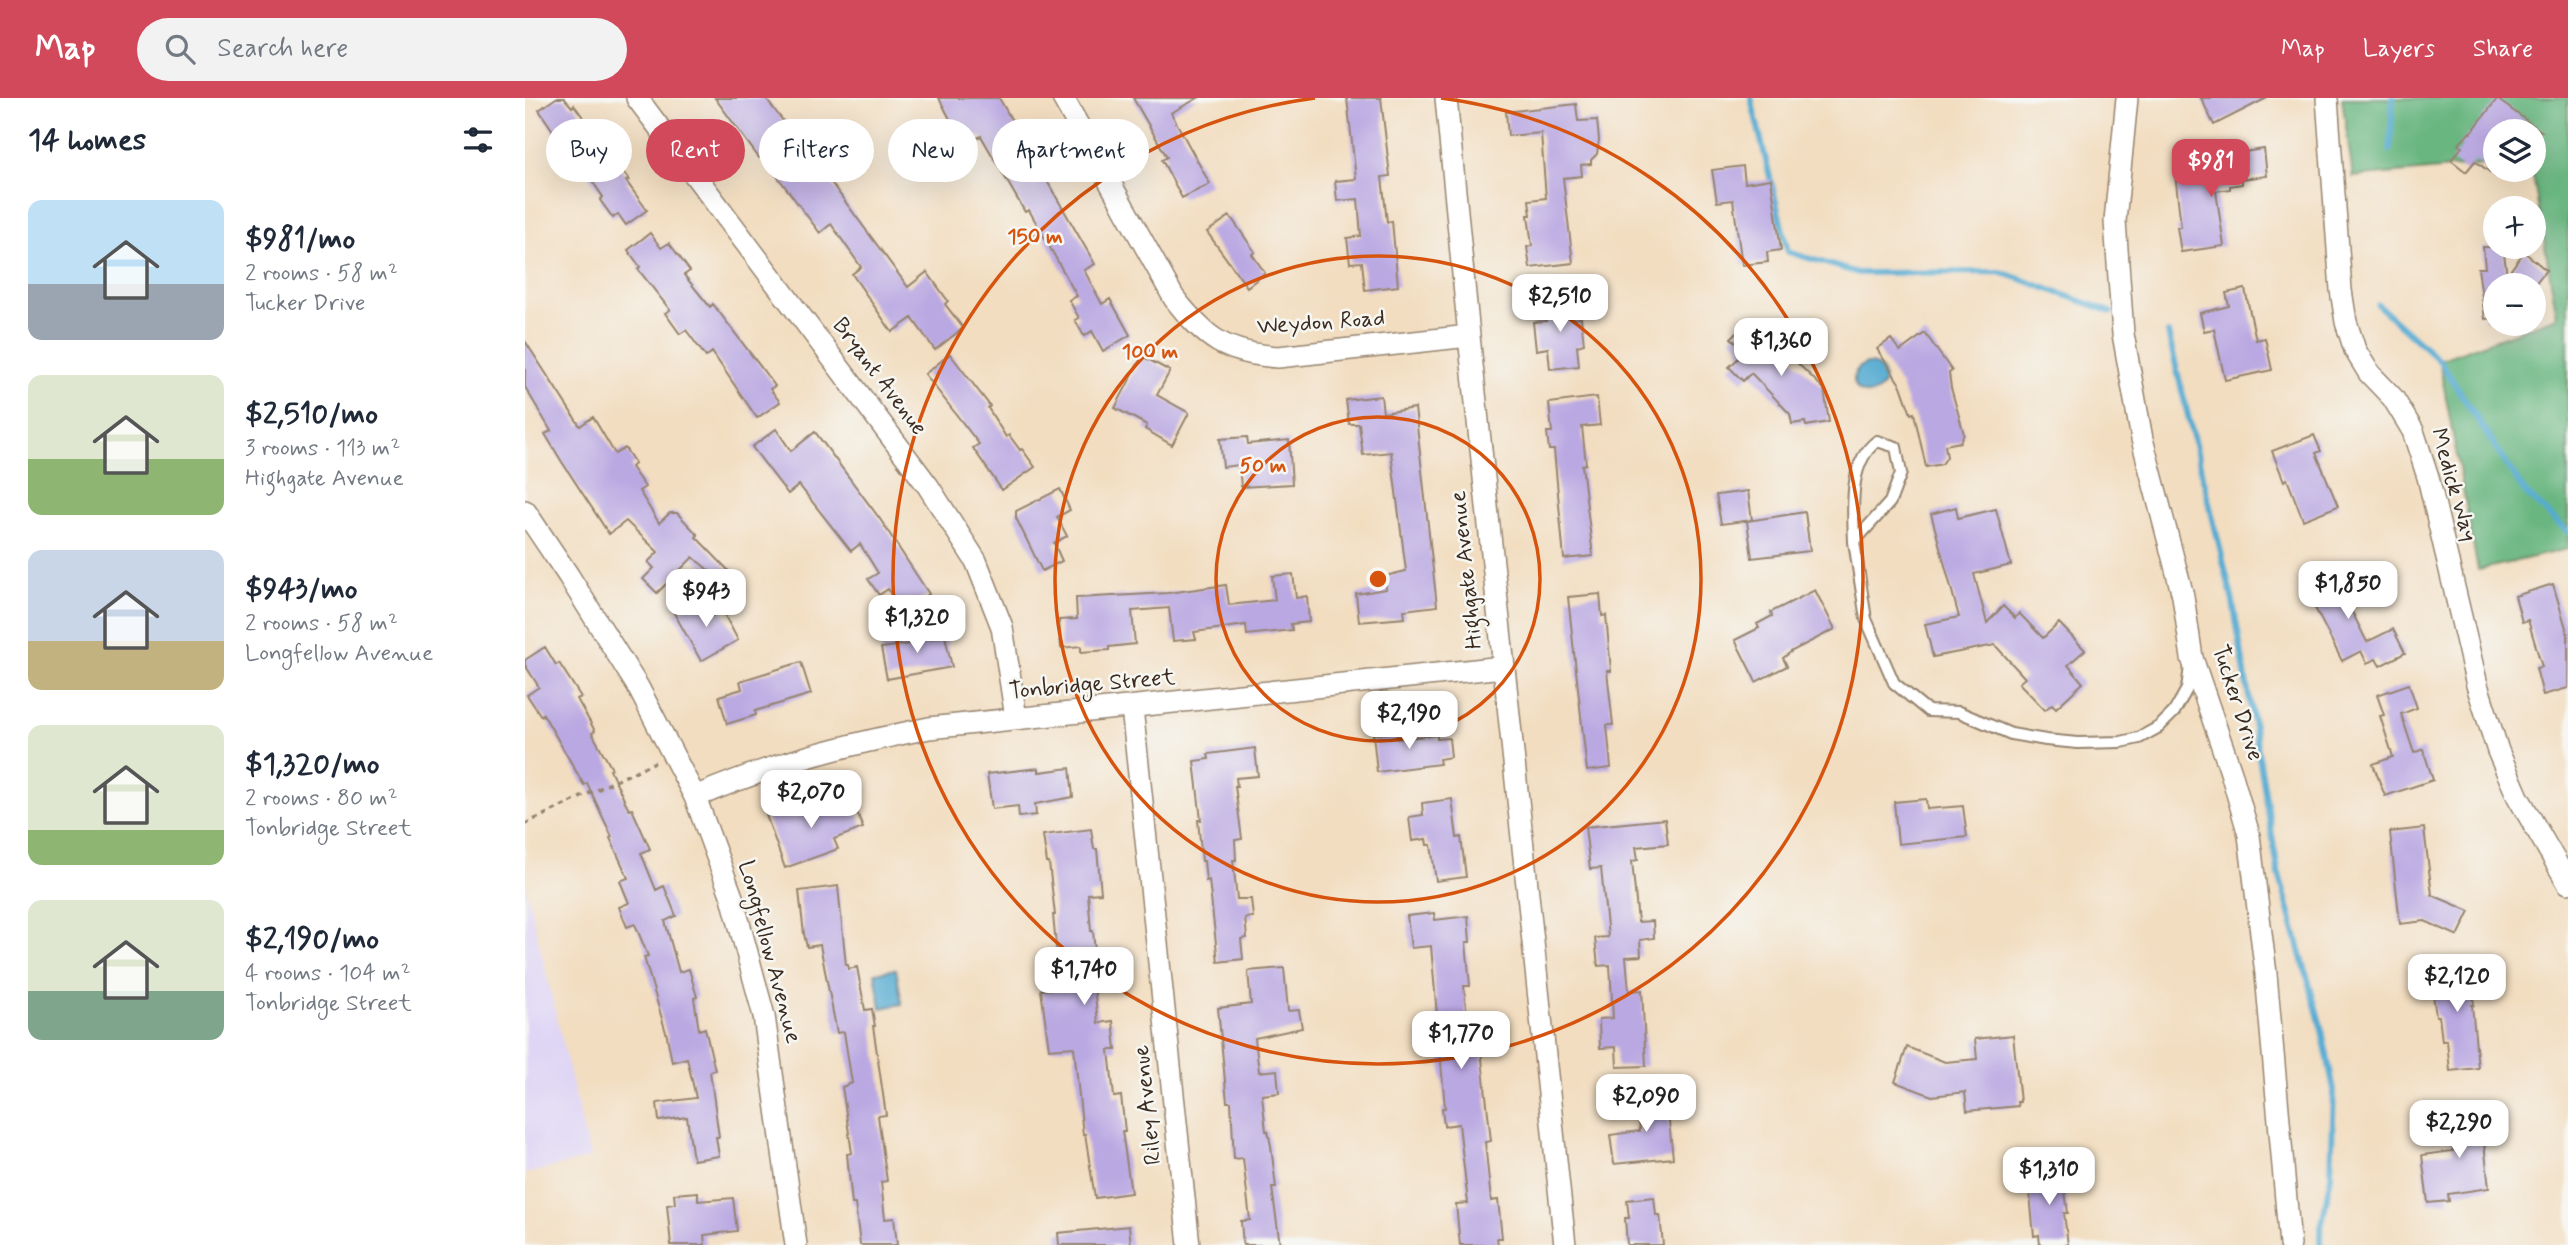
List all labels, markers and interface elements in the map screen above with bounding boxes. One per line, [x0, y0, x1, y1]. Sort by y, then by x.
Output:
search box [137, 18, 627, 81]
text: Map [35, 27, 95, 71]
icon: search [161, 30, 199, 68]
text: Search here [217, 32, 348, 66]
text: Map [2281, 34, 2325, 65]
text: Layers [2363, 34, 2435, 65]
text: Share [2473, 34, 2533, 65]
chip: Buy [546, 119, 632, 182]
chip: Rent [646, 119, 745, 182]
chip: Filters [759, 119, 874, 182]
chip: New [888, 119, 978, 182]
chip: Apartment [992, 119, 1149, 182]
map controls [2483, 119, 2546, 336]
button: layers [2483, 119, 2546, 182]
text: 14 homes [28, 121, 146, 160]
icon: filters [459, 121, 497, 159]
pin: $981 [2170, 140, 2252, 199]
text: $981 [2188, 147, 2234, 177]
button: + [2483, 196, 2546, 259]
text: $981/mo [245, 220, 355, 259]
text: 150 m [1007, 223, 1063, 251]
icon: home [84, 228, 168, 312]
text: 2 rooms · 58 m² [245, 259, 398, 289]
button: − [2483, 273, 2546, 336]
pin: $2,510 [1503, 274, 1617, 334]
text: $2,510 [1528, 282, 1592, 312]
text: Tucker Drive [245, 289, 366, 319]
street label: Weydon Road [1256, 304, 1386, 342]
street label: Bryant Avenue [825, 312, 933, 442]
pin: $1,360 [1724, 318, 1838, 378]
text: $1,360 [1750, 326, 1812, 356]
text: 100 m [1122, 338, 1178, 366]
text: $2,510/mo [245, 395, 378, 434]
icon: home [84, 403, 168, 487]
street label: Medick Way [2422, 425, 2484, 545]
text: 3 rooms · 113 m² [245, 434, 400, 464]
text: 50 m [1240, 452, 1287, 480]
text: Highgate Avenue [245, 464, 404, 494]
street label: Highgate Avenue [1444, 489, 1492, 651]
pin: $1,850 [2291, 561, 2405, 621]
centre of rings [1366, 567, 1390, 591]
text: $1,850 [2314, 569, 2382, 599]
text: $943/mo [245, 570, 358, 609]
pin: $943 [665, 570, 747, 629]
text: $943 [682, 577, 730, 607]
icon: home [84, 578, 168, 662]
pin: $1,320 [860, 596, 974, 655]
text: $1,320 [884, 603, 950, 633]
text: 2 rooms · 58 m² [245, 609, 398, 639]
text: Longfellow Avenue [245, 639, 433, 669]
street label: Tucker Drive [2204, 641, 2270, 765]
street label: Tonbridge Street [1008, 663, 1177, 709]
pin: $2,190 [1352, 692, 1466, 751]
text: $2,190 [1377, 699, 1441, 729]
text: $1,320/mo [245, 745, 380, 784]
icon: home [84, 753, 168, 837]
pin: $2,070 [754, 770, 868, 830]
text: $2,070 [777, 778, 845, 808]
text: 2 rooms · 80 m² [245, 784, 398, 814]
text: Tonbridge Street [245, 814, 412, 844]
street label: Longfellow Avenue [728, 857, 808, 1047]
text: $2,190/mo [245, 920, 379, 959]
icon: home [84, 928, 168, 1012]
pin: $1,740 [1027, 948, 1141, 1007]
pin: $2,120 [2400, 954, 2514, 1014]
text: $1,740 [1051, 955, 1117, 985]
text: 4 rooms · 104 m² [245, 959, 411, 989]
text: $2,120 [2424, 962, 2490, 992]
text: Tonbridge Street [245, 989, 412, 1019]
pin: $1,770 [1404, 1012, 1518, 1071]
text: $1,770 [1428, 1019, 1494, 1049]
street label: Riley Avenue [1127, 1043, 1169, 1166]
pin: $2,090 [1589, 1074, 1703, 1134]
text: $2,090 [1612, 1082, 1680, 1112]
pin: $2,290 [2402, 1100, 2516, 1160]
text: $2,290 [2426, 1108, 2492, 1138]
pin: $1,310 [1992, 1148, 2106, 1207]
text: $1,310 [2019, 1155, 2079, 1185]

